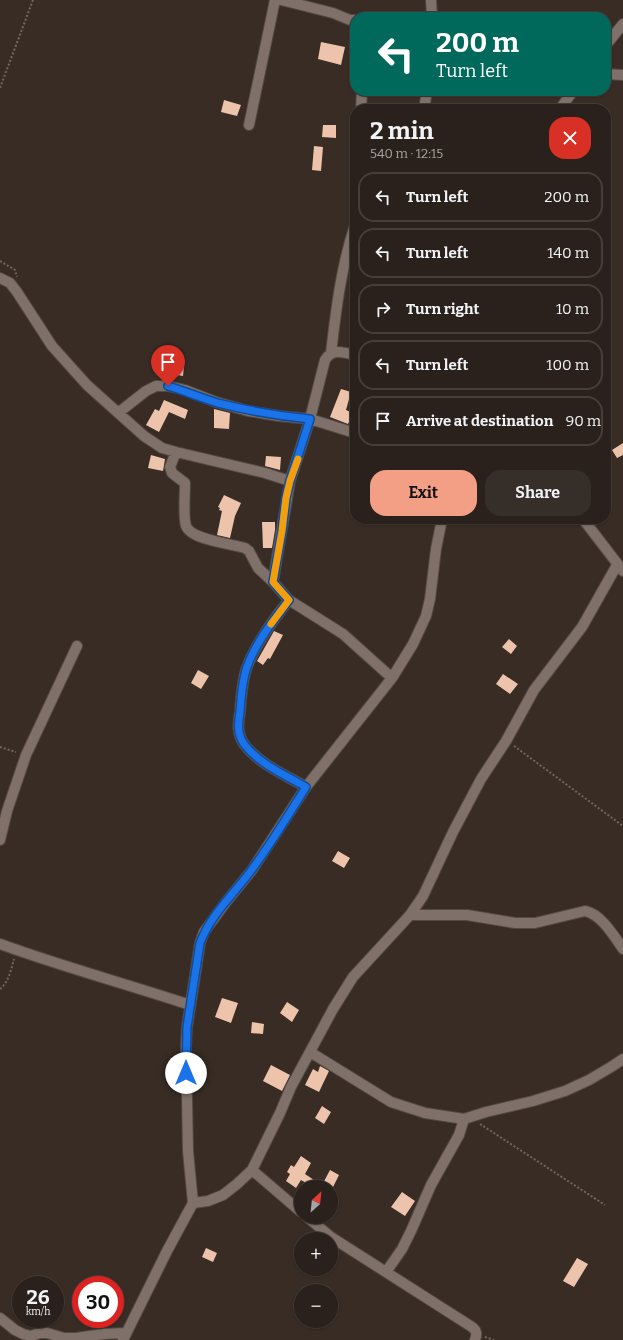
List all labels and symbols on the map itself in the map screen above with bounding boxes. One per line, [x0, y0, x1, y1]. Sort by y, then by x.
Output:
pin [151, 345, 185, 386]
position arrow [165, 1052, 207, 1094]
north arrow [294, 1180, 338, 1224]
speed limit sign: 30 [72, 1276, 124, 1328]

